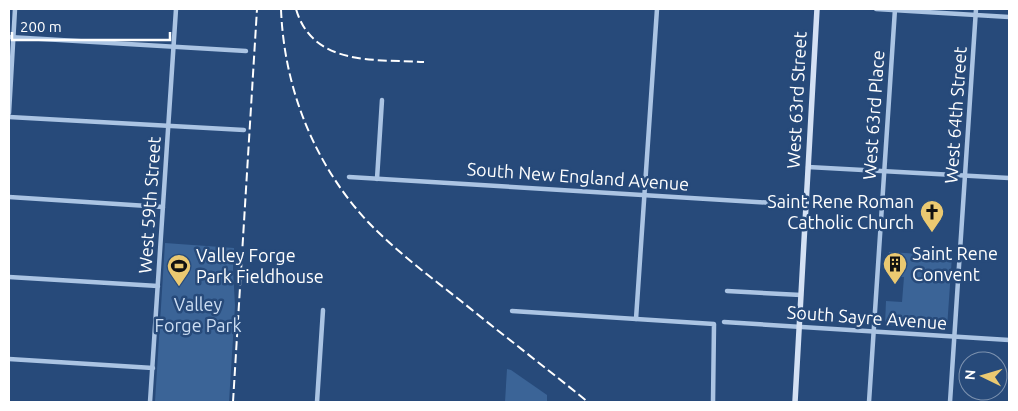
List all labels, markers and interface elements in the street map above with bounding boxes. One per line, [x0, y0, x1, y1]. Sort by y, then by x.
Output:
scale bar [12, 10, 170, 42]
text: 200 m [20, 18, 62, 35]
street label: West 63rd Street [782, 31, 810, 169]
street label: West 64th Street [940, 46, 970, 184]
street label: West 63rd Place [858, 49, 888, 181]
street label: West 59th Street [134, 136, 164, 274]
street label: South New England Avenue [466, 158, 690, 194]
place label: Saint Rene Roman Catholic Church [767, 191, 914, 232]
church icon: Saint Rene Roman Catholic Church [919, 199, 945, 233]
place label: Saint Rene Convent [912, 243, 998, 284]
place label: Valley Forge Park Fieldhouse [196, 245, 324, 286]
building icon: Saint Rene Convent [882, 251, 908, 285]
sports icon: Valley Forge Park Fieldhouse [166, 253, 192, 287]
park label: Valley Forge Park [155, 294, 241, 335]
street label: South Sayre Avenue [786, 301, 948, 333]
north arrow [958, 351, 1008, 401]
text: N [962, 369, 978, 381]

